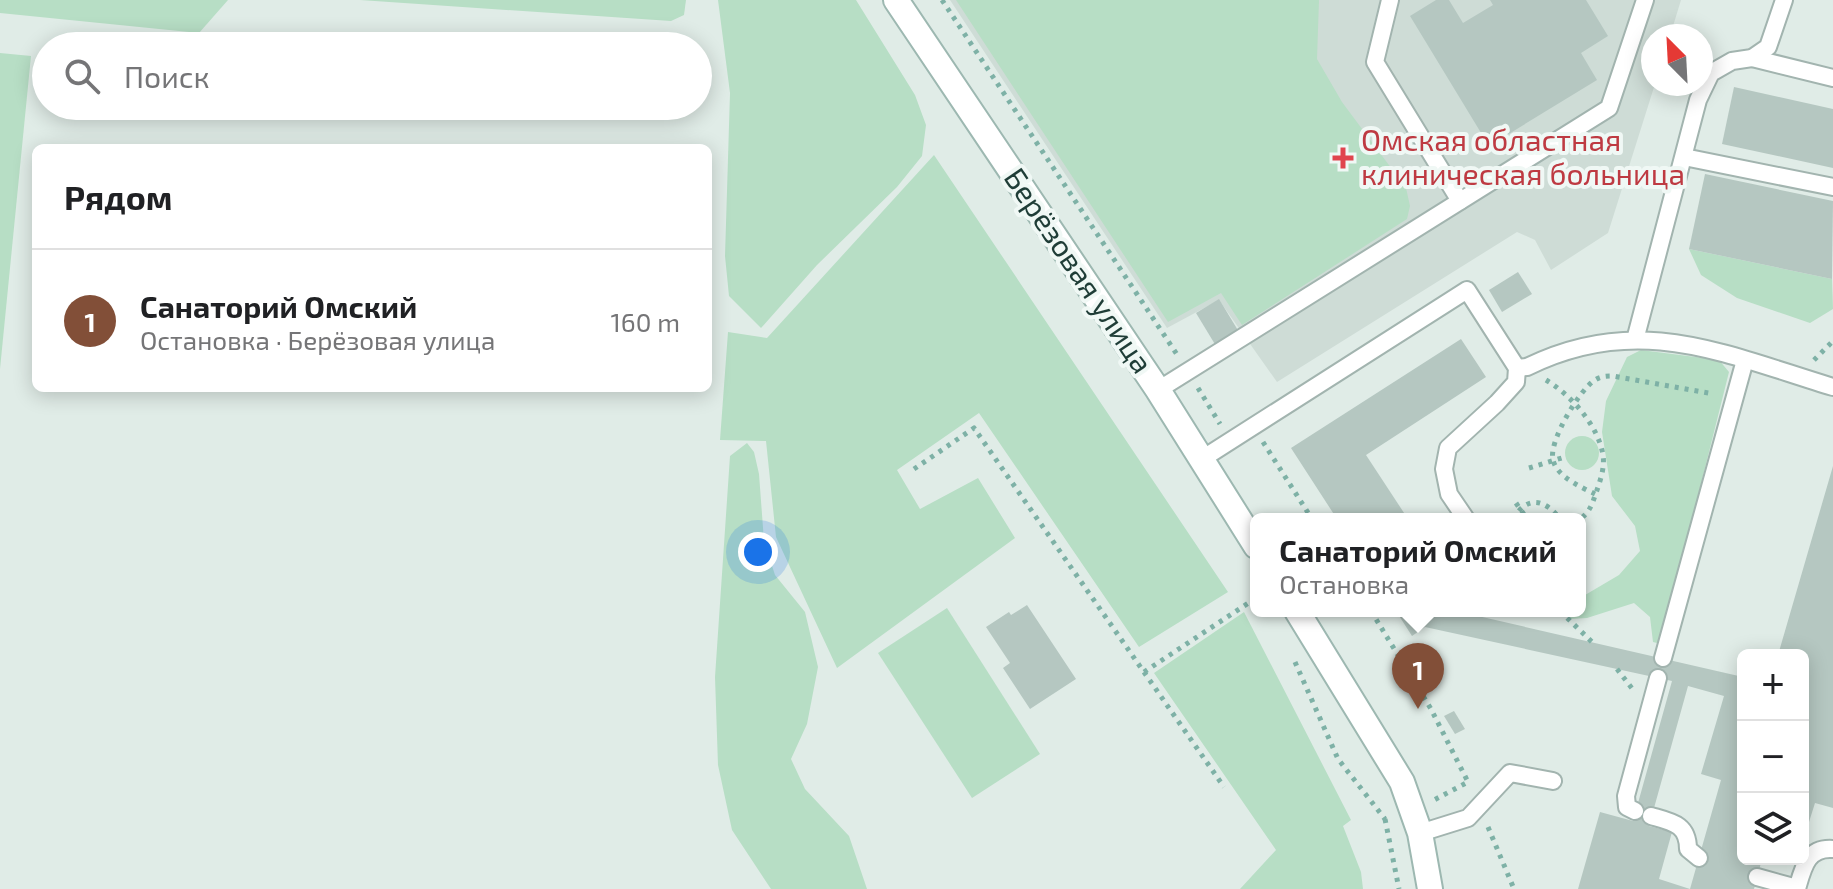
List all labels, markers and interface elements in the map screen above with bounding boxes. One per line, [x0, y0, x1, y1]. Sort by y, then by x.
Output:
north arrow [1641, 24, 1713, 96]
search box [32, 32, 712, 120]
icon: search [60, 54, 104, 98]
text: Поиск [124, 58, 210, 94]
place label: Омская областная клиническая больница [1361, 121, 1685, 191]
marker: Омская областная клиническая больница [1332, 147, 1354, 169]
street label: Берёзовая улица [997, 160, 1162, 380]
text: Рядом [64, 176, 172, 217]
text: Санаторий Омский [140, 288, 417, 324]
text: 1 [84, 306, 96, 337]
text: 160 m [611, 306, 680, 337]
text: Остановка · Берёзовая улица [140, 324, 495, 355]
popup [1250, 513, 1586, 617]
your location [738, 532, 778, 572]
text: Санаторий Омский [1279, 532, 1557, 568]
text: Остановка [1279, 568, 1409, 599]
pin: 1 [1392, 643, 1444, 709]
map controls [1737, 649, 1809, 865]
button: + [1737, 649, 1809, 721]
button: − [1737, 721, 1809, 793]
button: layers [1737, 793, 1809, 865]

